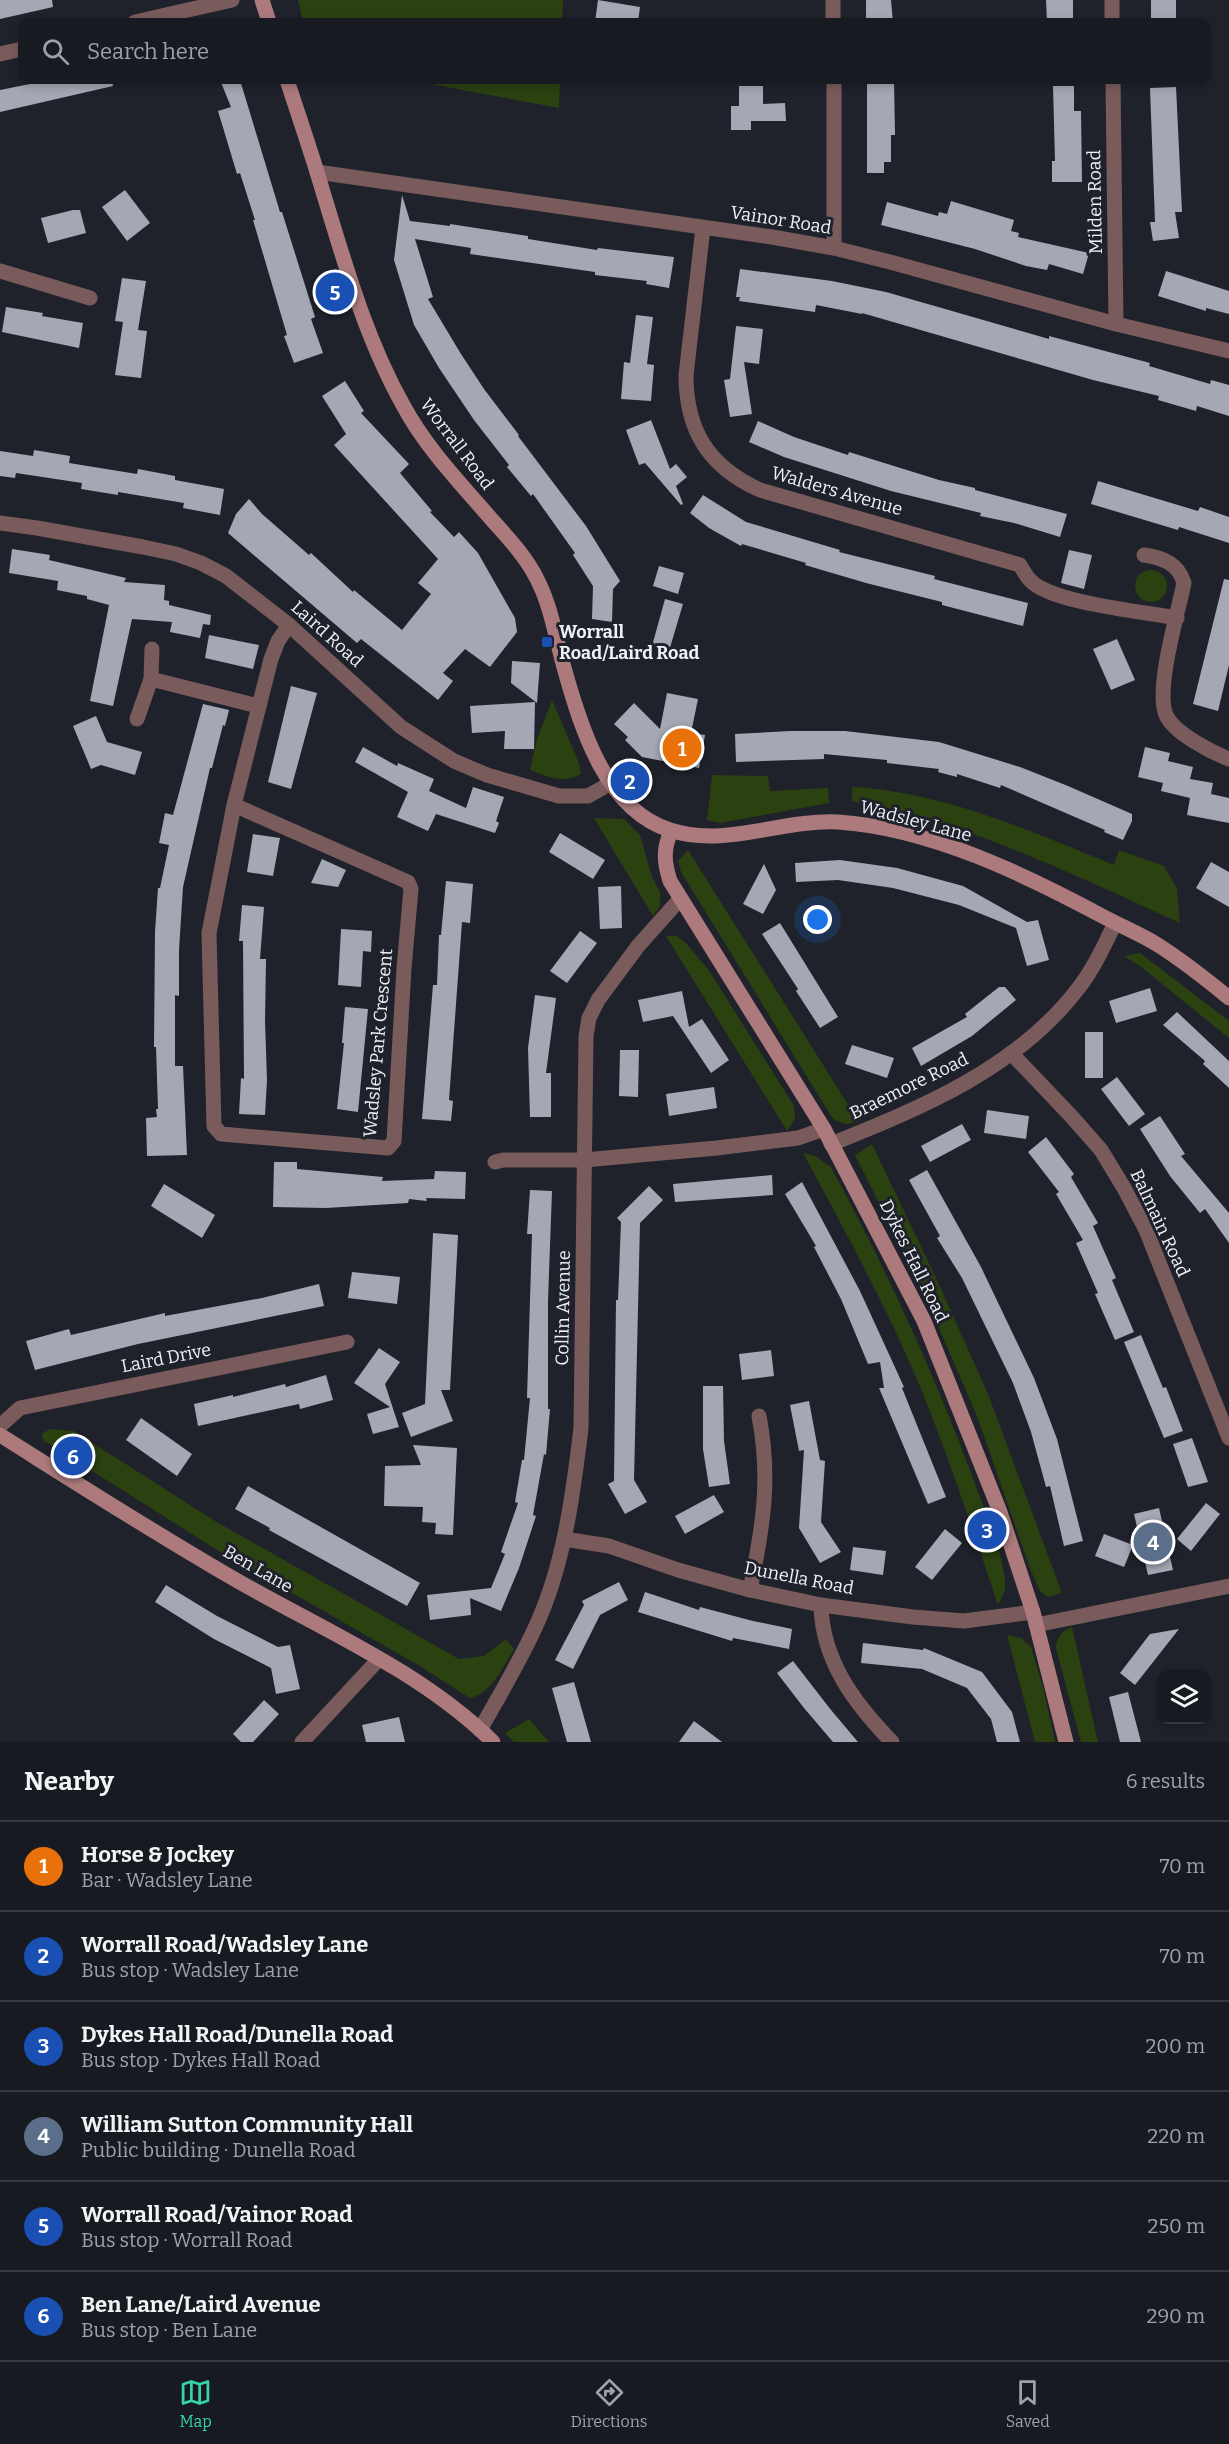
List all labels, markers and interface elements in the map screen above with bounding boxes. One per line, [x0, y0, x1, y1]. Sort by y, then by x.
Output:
search box [18, 18, 1211, 84]
icon: search [39, 35, 72, 68]
text: Search here [87, 38, 209, 65]
street label: Milden Road [1083, 149, 1107, 254]
street label: Vainor Road [729, 201, 833, 239]
pin: 5 [316, 270, 354, 314]
street label: Worrall Road [416, 394, 499, 494]
street label: Walders Avenue [769, 462, 905, 520]
street label: Laird Road [287, 596, 368, 672]
place label: Worrall Road/Laird Road [559, 621, 700, 664]
marker: Worrall Road/Laird Road [540, 635, 554, 649]
pin: 1 [662, 726, 702, 771]
pin: 2 [610, 758, 650, 804]
street label: Wadsley Lane [858, 796, 974, 846]
your location [803, 905, 832, 934]
street label: Wadsley Park Crescent [359, 947, 397, 1138]
street label: Braemore Road [846, 1048, 972, 1124]
street label: Balmain Road [1126, 1166, 1195, 1280]
street label: Dykes Hall Road [875, 1196, 953, 1326]
street label: Collin Avenue [551, 1250, 575, 1366]
street label: Laird Drive [119, 1339, 213, 1377]
pin: 6 [54, 1434, 92, 1478]
pin: 3 [968, 1508, 1006, 1552]
pin: 4 [1134, 1520, 1172, 1564]
street label: Ben Lane [219, 1540, 297, 1598]
street label: Dunella Road [742, 1557, 856, 1599]
map controls [1157, 1670, 1211, 1724]
button: layers [1157, 1670, 1211, 1724]
text: Nearby [24, 1766, 114, 1797]
text: 6 results [1126, 1769, 1205, 1793]
text: Horse & Jockey [81, 1841, 234, 1868]
text: 1 [39, 1854, 48, 1878]
text: 70 m [1159, 1854, 1205, 1878]
text: Bar · Wadsley Lane [81, 1868, 253, 1892]
text: Worrall Road/Wadsley Lane [81, 1931, 368, 1958]
text: 2 [38, 1944, 49, 1968]
text: 70 m [1159, 1944, 1205, 1968]
text: Bus stop · Wadsley Lane [81, 1958, 299, 1982]
text: Dykes Hall Road/Dunella Road [81, 2021, 393, 2048]
text: 3 [38, 2034, 49, 2058]
text: 200 m [1145, 2034, 1205, 2058]
text: Bus stop · Dykes Hall Road [81, 2048, 320, 2072]
text: William Sutton Community Hall [81, 2111, 413, 2138]
text: 4 [37, 2124, 50, 2148]
text: 220 m [1147, 2124, 1205, 2148]
text: Public building · Dunella Road [81, 2138, 356, 2162]
text: Worrall Road/Vainor Road [81, 2201, 353, 2228]
text: 5 [38, 2214, 49, 2238]
text: 250 m [1148, 2214, 1205, 2238]
text: Bus stop · Worrall Road [81, 2228, 292, 2252]
text: Ben Lane/Laird Avenue [81, 2291, 321, 2318]
text: 6 [38, 2304, 49, 2328]
text: 290 m [1147, 2304, 1205, 2328]
text: Bus stop · Ben Lane [81, 2318, 257, 2342]
tab: Map [179, 2376, 212, 2431]
tab: Directions [571, 2376, 648, 2431]
tab: Saved [1006, 2376, 1050, 2431]

